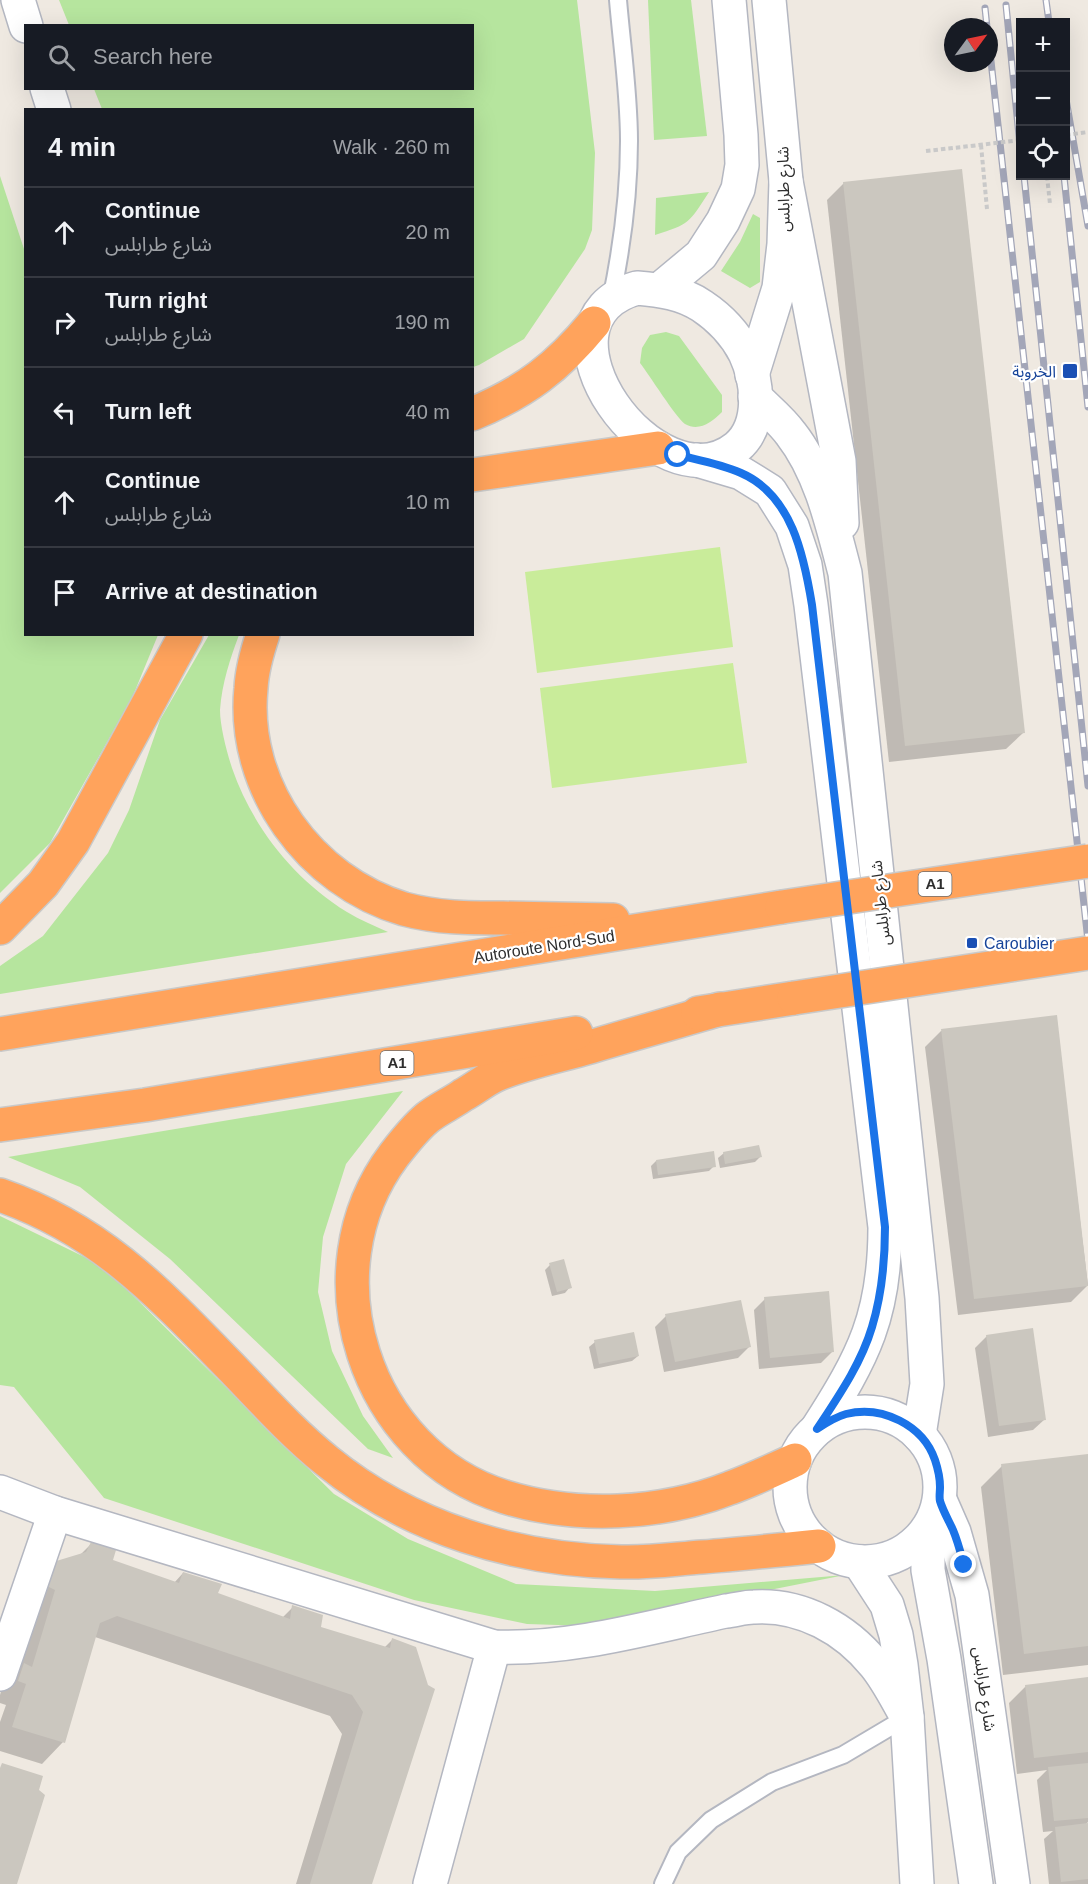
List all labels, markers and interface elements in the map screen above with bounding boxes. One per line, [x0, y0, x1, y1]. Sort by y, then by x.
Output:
north arrow [944, 18, 998, 72]
map controls [1016, 18, 1070, 180]
button: + [1016, 18, 1070, 72]
search box [24, 24, 474, 90]
icon: search [45, 41, 78, 74]
text: Search here [93, 44, 213, 69]
button: − [1016, 72, 1070, 126]
button: locate [1016, 126, 1070, 180]
text: 4 min [48, 132, 116, 162]
text: Walk · 260 m [333, 136, 450, 158]
street label: شارع طرابلس [774, 146, 797, 232]
text: Continue [105, 198, 200, 223]
icon: ahead [48, 216, 81, 249]
text: 20 m [406, 221, 450, 243]
text: شارع طرابلس [105, 233, 212, 255]
text: Turn right [105, 288, 207, 313]
icon: right [48, 306, 81, 339]
text: 190 m [394, 311, 450, 333]
text: شارع طرابلس [105, 323, 212, 345]
marker: الخروبة [1061, 362, 1079, 380]
place label: الخروبة [1012, 363, 1056, 381]
icon: left [48, 396, 81, 429]
text: Turn left [105, 399, 191, 424]
text: 40 m [406, 401, 450, 423]
route start [664, 441, 690, 467]
text: Continue [105, 468, 200, 493]
icon: ahead [48, 486, 81, 519]
text: 10 m [406, 491, 450, 513]
text: شارع طرابلس [105, 503, 212, 525]
icon: arrive [48, 576, 81, 609]
text: Arrive at destination [105, 579, 318, 604]
street label: شارع طرابلس [868, 859, 897, 946]
road number: A1 [918, 872, 952, 896]
street label: Autoroute Nord-Sud [472, 927, 616, 966]
place label: Caroubier [984, 935, 1055, 952]
marker: Caroubier [965, 936, 979, 950]
road number: A1 [380, 1051, 414, 1075]
route end [950, 1551, 976, 1577]
street label: شارع طرابلس [966, 1645, 999, 1733]

